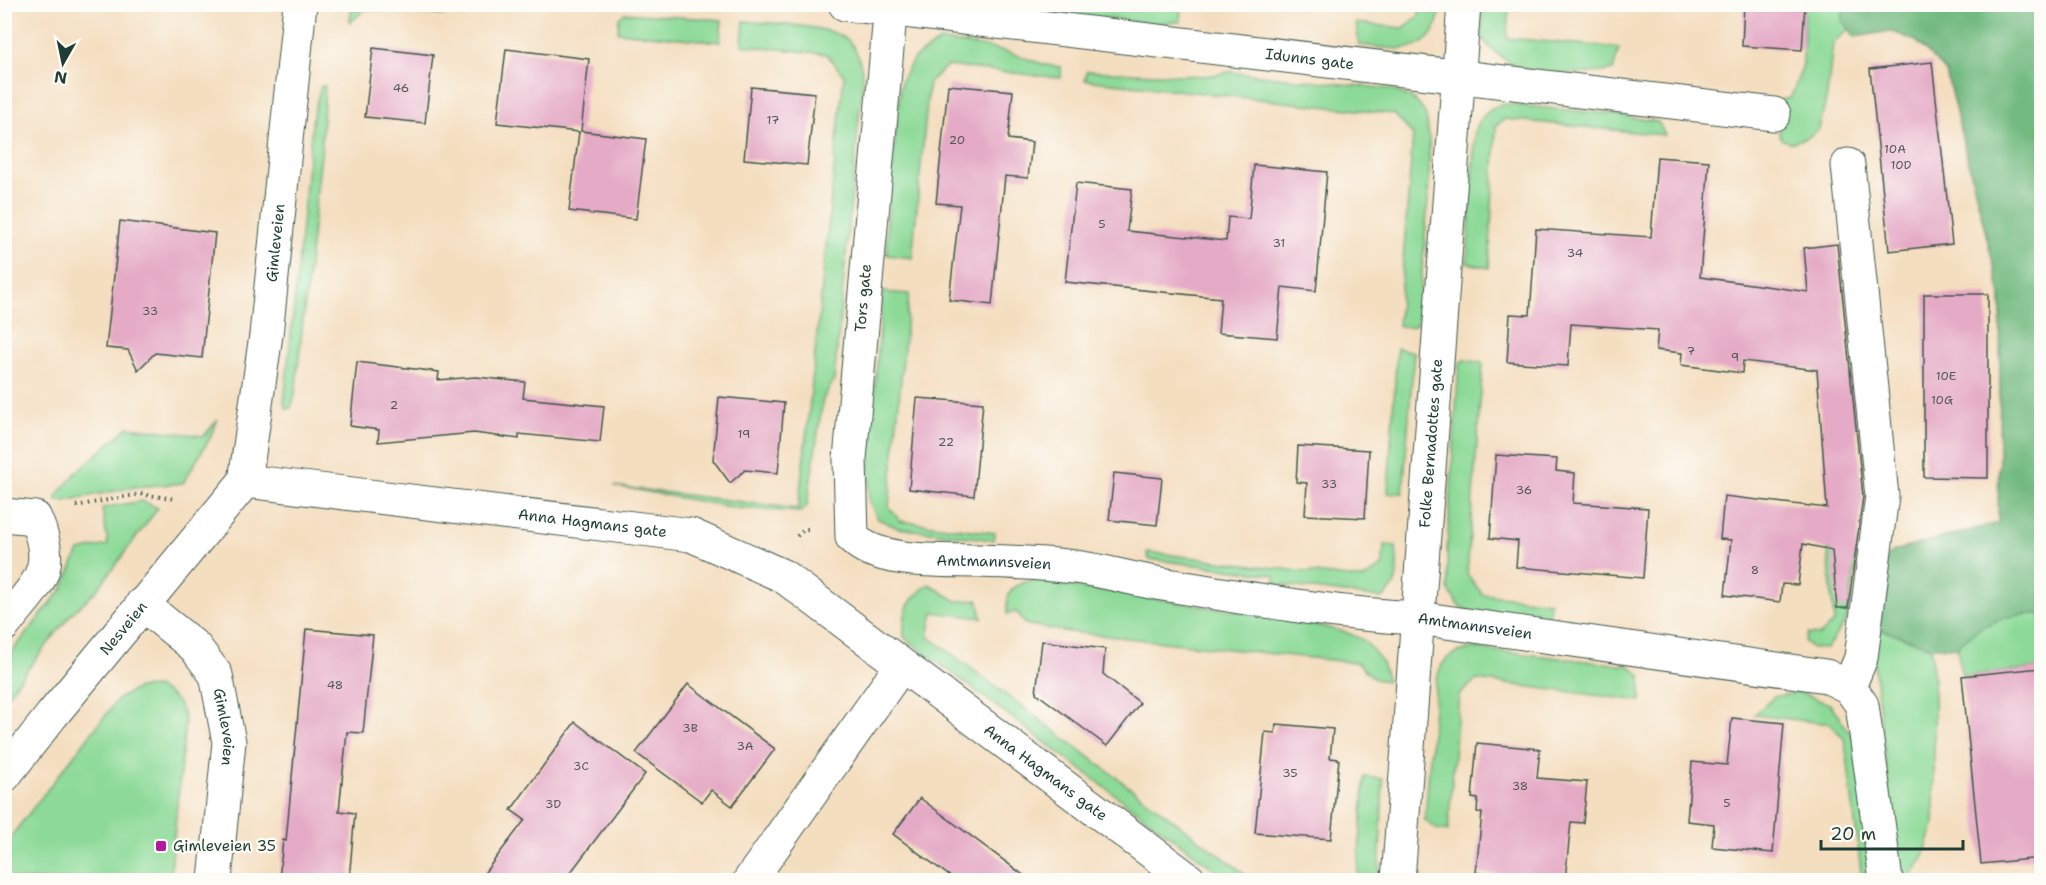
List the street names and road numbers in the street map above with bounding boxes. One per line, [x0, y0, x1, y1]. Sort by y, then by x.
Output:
street label: Idunns gate [1264, 44, 1355, 74]
street label: Gimleveien [261, 203, 289, 283]
street label: Tors gate [850, 263, 876, 333]
street label: Folke Bernadottes gate [1415, 358, 1447, 529]
street label: Anna Hagmans gate [517, 504, 668, 542]
street label: Amtmannsveien [936, 550, 1052, 574]
street label: Nesveien [95, 597, 152, 659]
street label: Amtmannsveien [1417, 608, 1533, 644]
street label: Gimleveien [209, 686, 239, 767]
street label: Anna Hagmans gate [980, 720, 1111, 825]

